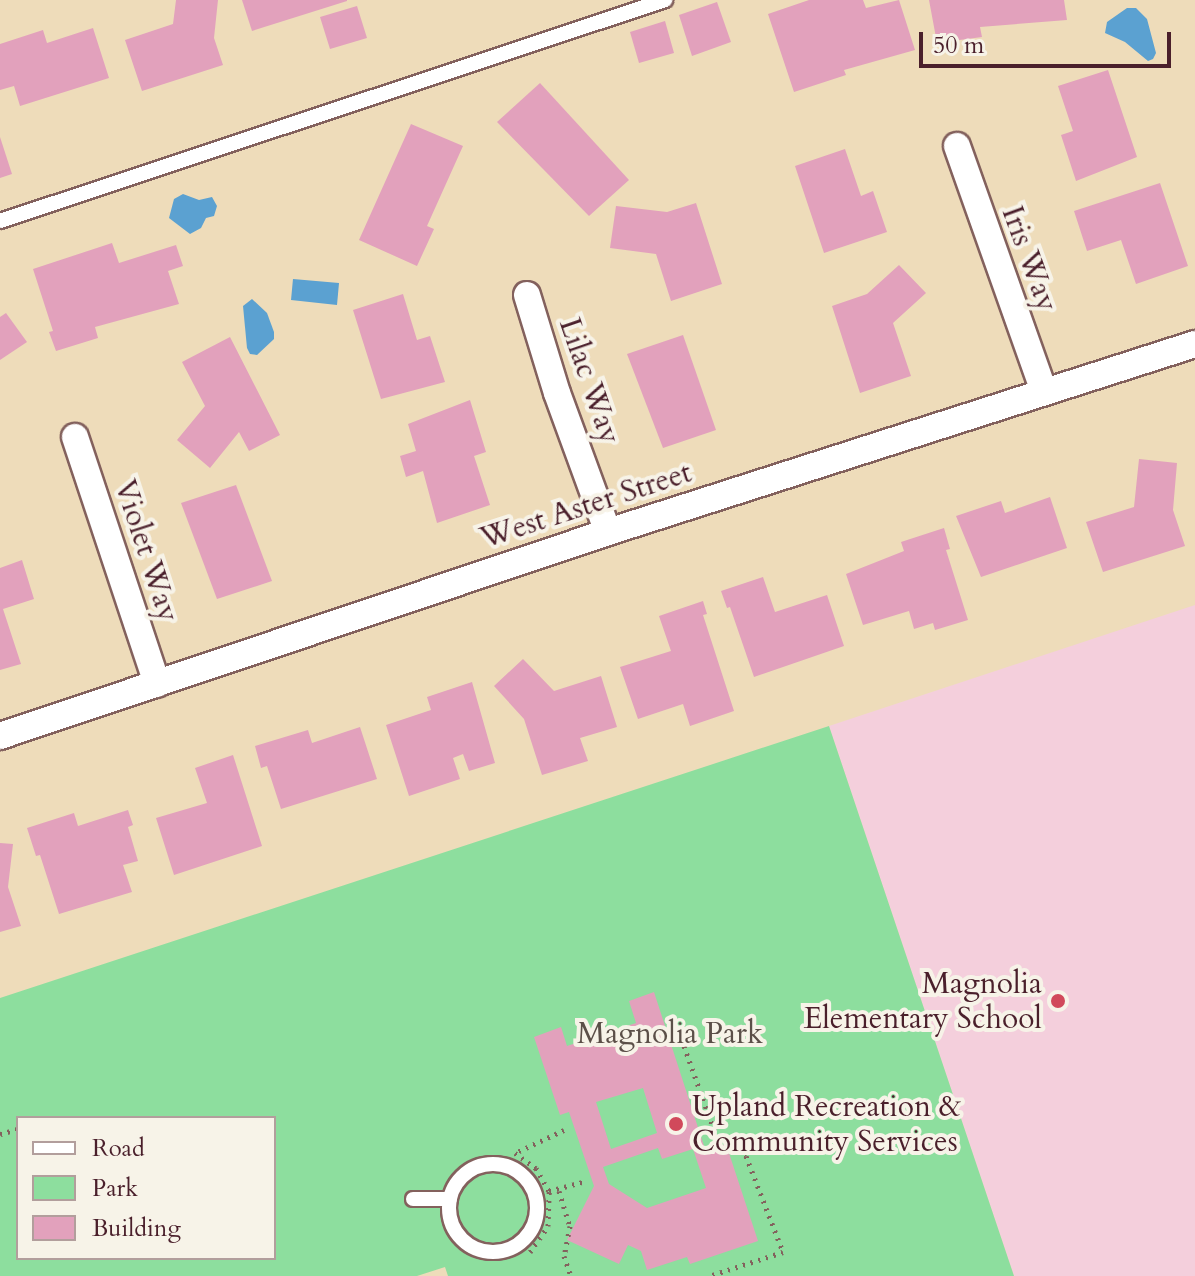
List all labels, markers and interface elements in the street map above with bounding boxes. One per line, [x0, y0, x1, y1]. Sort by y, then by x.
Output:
scale bar [923, 16, 1175, 66]
text: 50 m [933, 29, 984, 62]
street label: Iris Way [993, 201, 1065, 317]
street label: Lilac Way [551, 313, 627, 449]
street label: West Aster Street [476, 455, 696, 557]
street label: Violet Way [106, 475, 186, 627]
place label: Magnolia Elementary School [804, 966, 1042, 1036]
marker: Magnolia Elementary School [1049, 992, 1067, 1010]
park label: Magnolia Park [577, 1016, 763, 1052]
place label: Upland Recreation & Community Services [692, 1089, 961, 1160]
marker: Upland Recreation & Community Services [667, 1115, 685, 1133]
legend [16, 1116, 276, 1260]
text: Road [92, 1132, 145, 1165]
text: Park [92, 1172, 138, 1205]
text: Building [92, 1212, 181, 1245]

